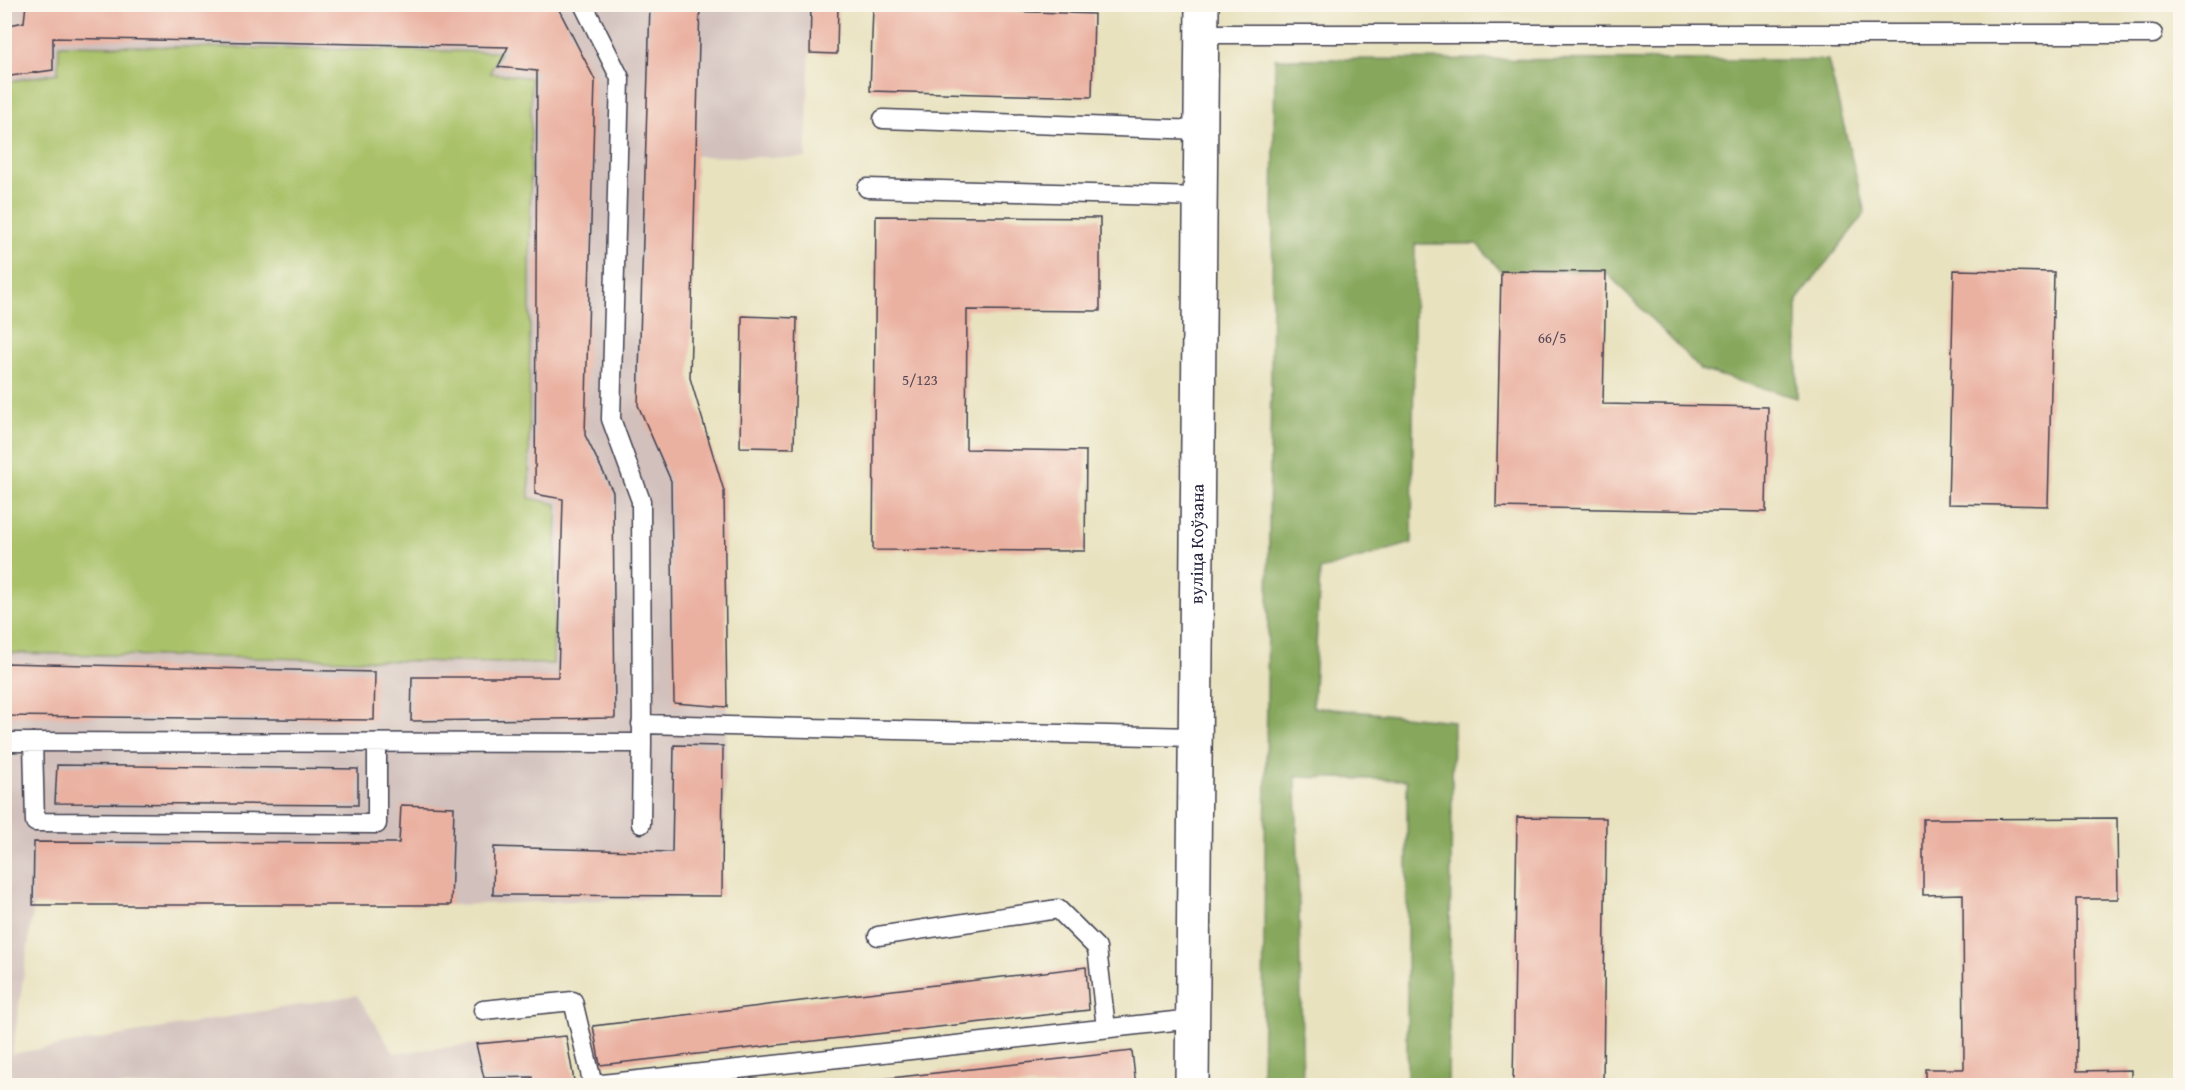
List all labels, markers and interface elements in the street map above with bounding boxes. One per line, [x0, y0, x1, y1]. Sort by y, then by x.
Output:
house number: 66/5 [1538, 327, 1566, 348]
house number: 5/123 [902, 369, 938, 390]
street label: вуліца Коўзана [1182, 483, 1211, 604]

